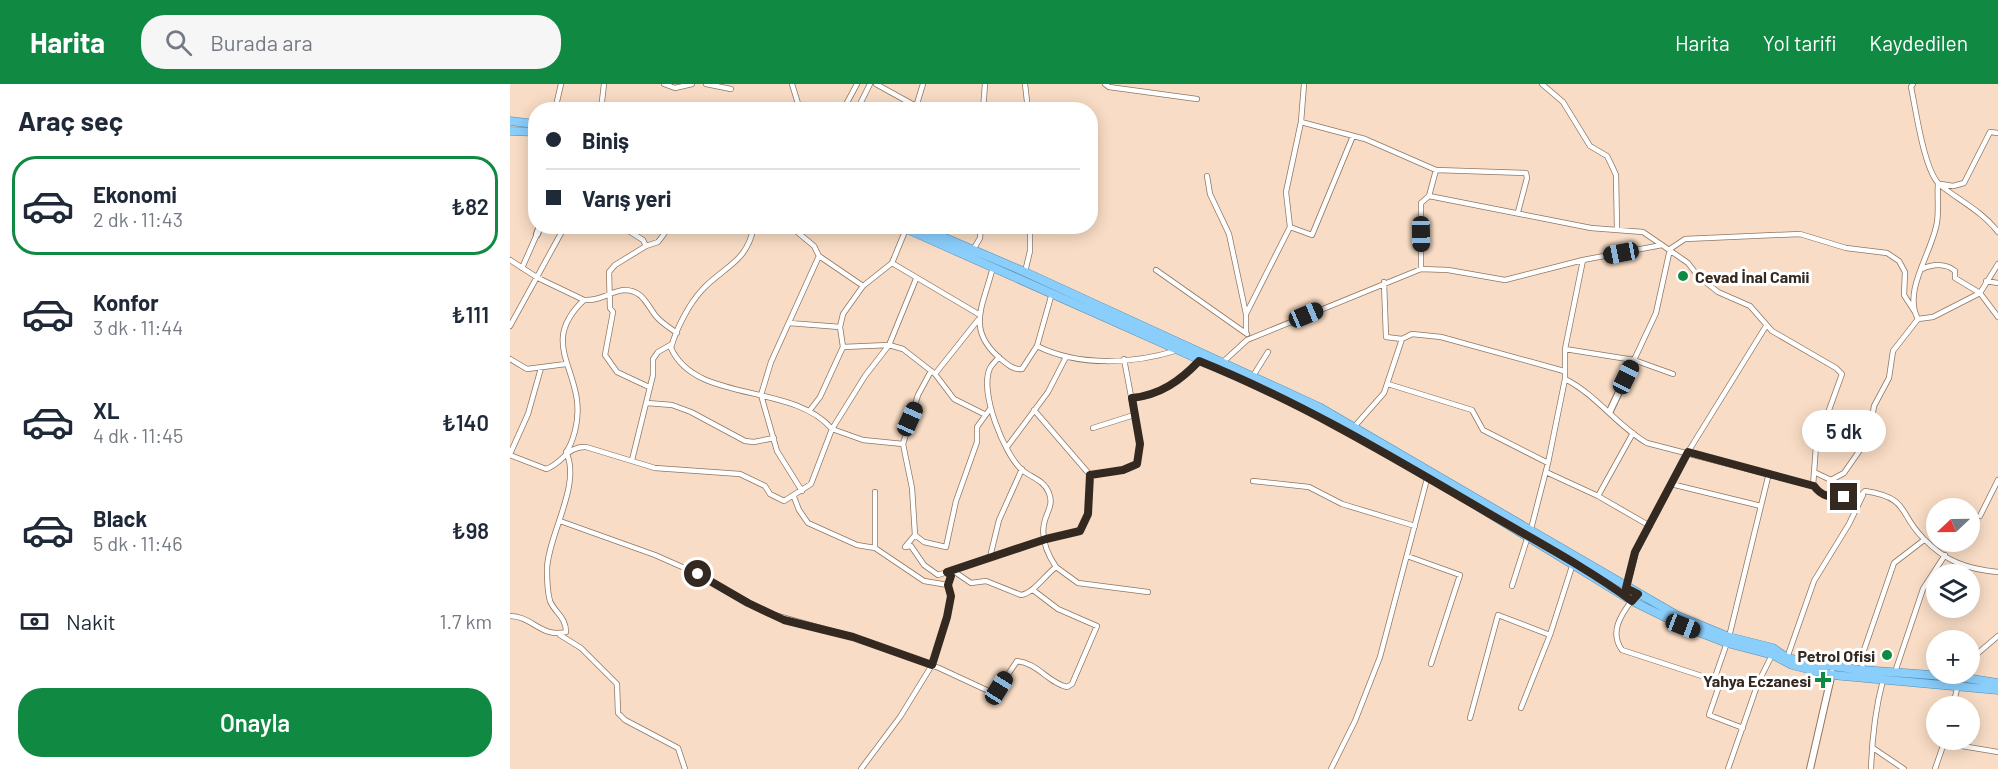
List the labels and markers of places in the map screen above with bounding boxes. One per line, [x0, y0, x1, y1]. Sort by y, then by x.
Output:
place label: Cevad İnal Camii [1695, 267, 1809, 286]
marker: Cevad İnal Camii [1676, 269, 1690, 283]
place label: Petrol Ofisi [1798, 646, 1875, 665]
marker: Petrol Ofisi [1880, 648, 1894, 662]
place label: Yahya Eczanesi [1703, 671, 1811, 690]
marker: Yahya Eczanesi [1816, 673, 1830, 687]

